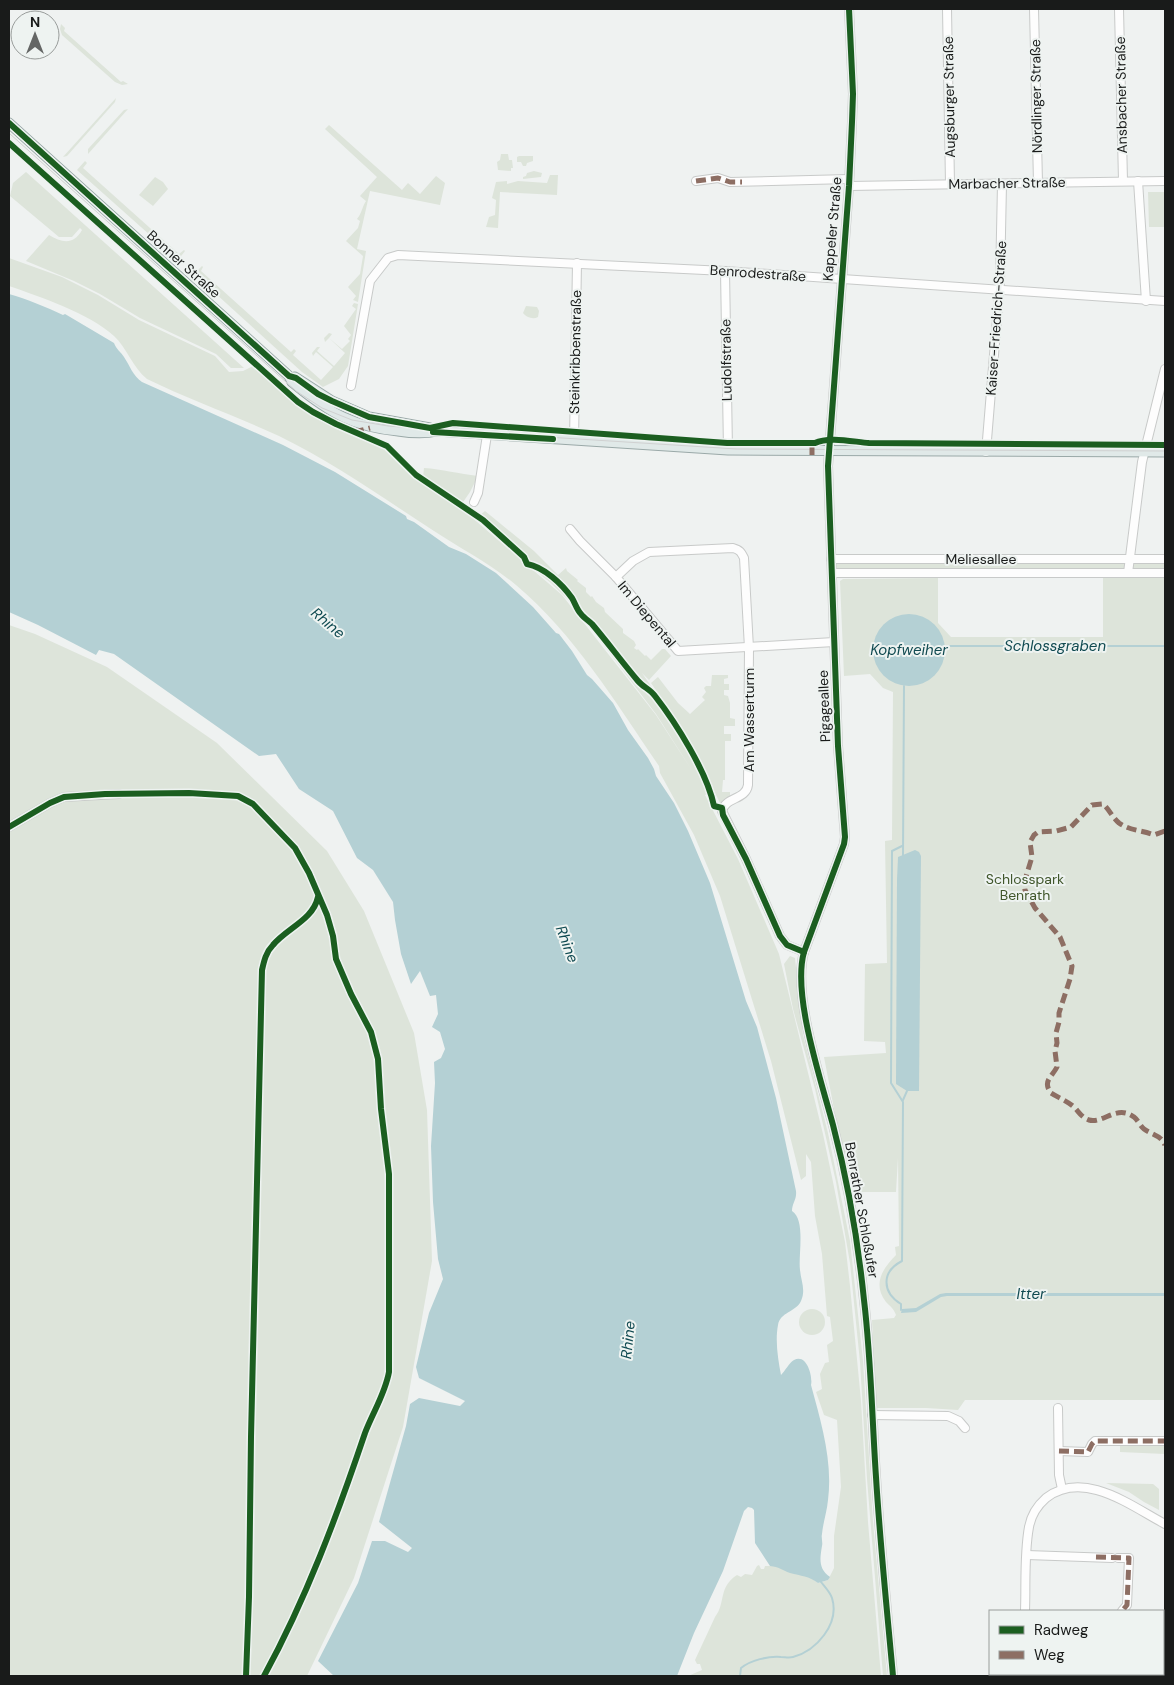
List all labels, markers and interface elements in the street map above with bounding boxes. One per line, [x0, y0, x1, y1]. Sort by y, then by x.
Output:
north arrow [10, 10, 60, 60]
text: N [30, 13, 40, 31]
street label: Augsburger Straße [939, 36, 959, 158]
street label: Ansbacher Straße [1111, 36, 1131, 154]
street label: Nördlinger Straße [1026, 39, 1046, 153]
street label: Marbacher Straße [948, 173, 1066, 193]
street label: Kappeler Straße [818, 176, 846, 282]
street label: Bonner Straße [143, 226, 225, 302]
street label: Kaiser-Friedrich-Straße [982, 240, 1010, 396]
street label: Benrodestraße [709, 261, 807, 285]
street label: Steinkribbenstraße [565, 290, 585, 414]
street label: Ludolfstraße [716, 319, 736, 401]
street label: Meliesallee [946, 550, 1017, 568]
street label: Im Diepental [614, 577, 680, 651]
water label: Rhine [307, 603, 349, 643]
water label: Schlossgraben [1004, 636, 1106, 656]
water label: Kopfweiher [870, 640, 948, 660]
street label: Am Wasserturm [740, 668, 758, 772]
street label: Pigageallee [814, 670, 834, 742]
park label: Schlosspark Benrath [986, 870, 1064, 904]
water label: Rhine [551, 923, 583, 966]
street label: Benrather Schloßufer [841, 1141, 883, 1279]
water label: Itter [1016, 1284, 1046, 1304]
water label: Rhine [616, 1319, 640, 1360]
legend [989, 1610, 1164, 1675]
text: Radweg [1034, 1620, 1088, 1640]
text: Weg [1034, 1645, 1065, 1665]

